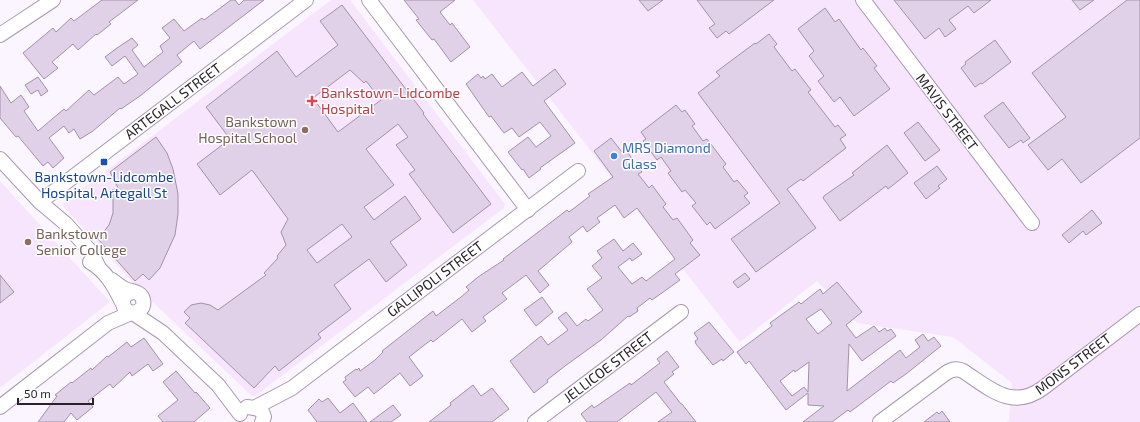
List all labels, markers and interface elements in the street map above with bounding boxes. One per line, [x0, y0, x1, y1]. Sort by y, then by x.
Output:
street label: ARTEGALL STREET [121, 59, 224, 142]
street label: MAVIS STREET [913, 70, 982, 154]
place label: Bankstown-Lidcombe Hospital [321, 84, 460, 117]
marker: Bankstown-Lidcombe Hospital [306, 95, 318, 107]
place label: Bankstown Hospital School [198, 113, 298, 146]
marker: Bankstown Hospital School [300, 125, 310, 135]
place label: MRS Diamond Glass [622, 139, 711, 172]
marker: MRS Diamond Glass [609, 151, 619, 161]
marker: Bankstown-Lidcombe Hospital, Artegall St [99, 157, 109, 167]
place label: Bankstown-Lidcombe Hospital, Artegall St [34, 168, 174, 201]
place label: Bankstown Senior College [36, 225, 126, 258]
marker: Bankstown Senior College [23, 237, 33, 247]
street label: GALLIPOLI STREET [383, 237, 486, 320]
street label: JELLICOE STREET [560, 328, 656, 406]
street label: MONS STREET [1031, 329, 1114, 398]
scale bar [18, 380, 93, 406]
text: 50 m [24, 386, 51, 400]

